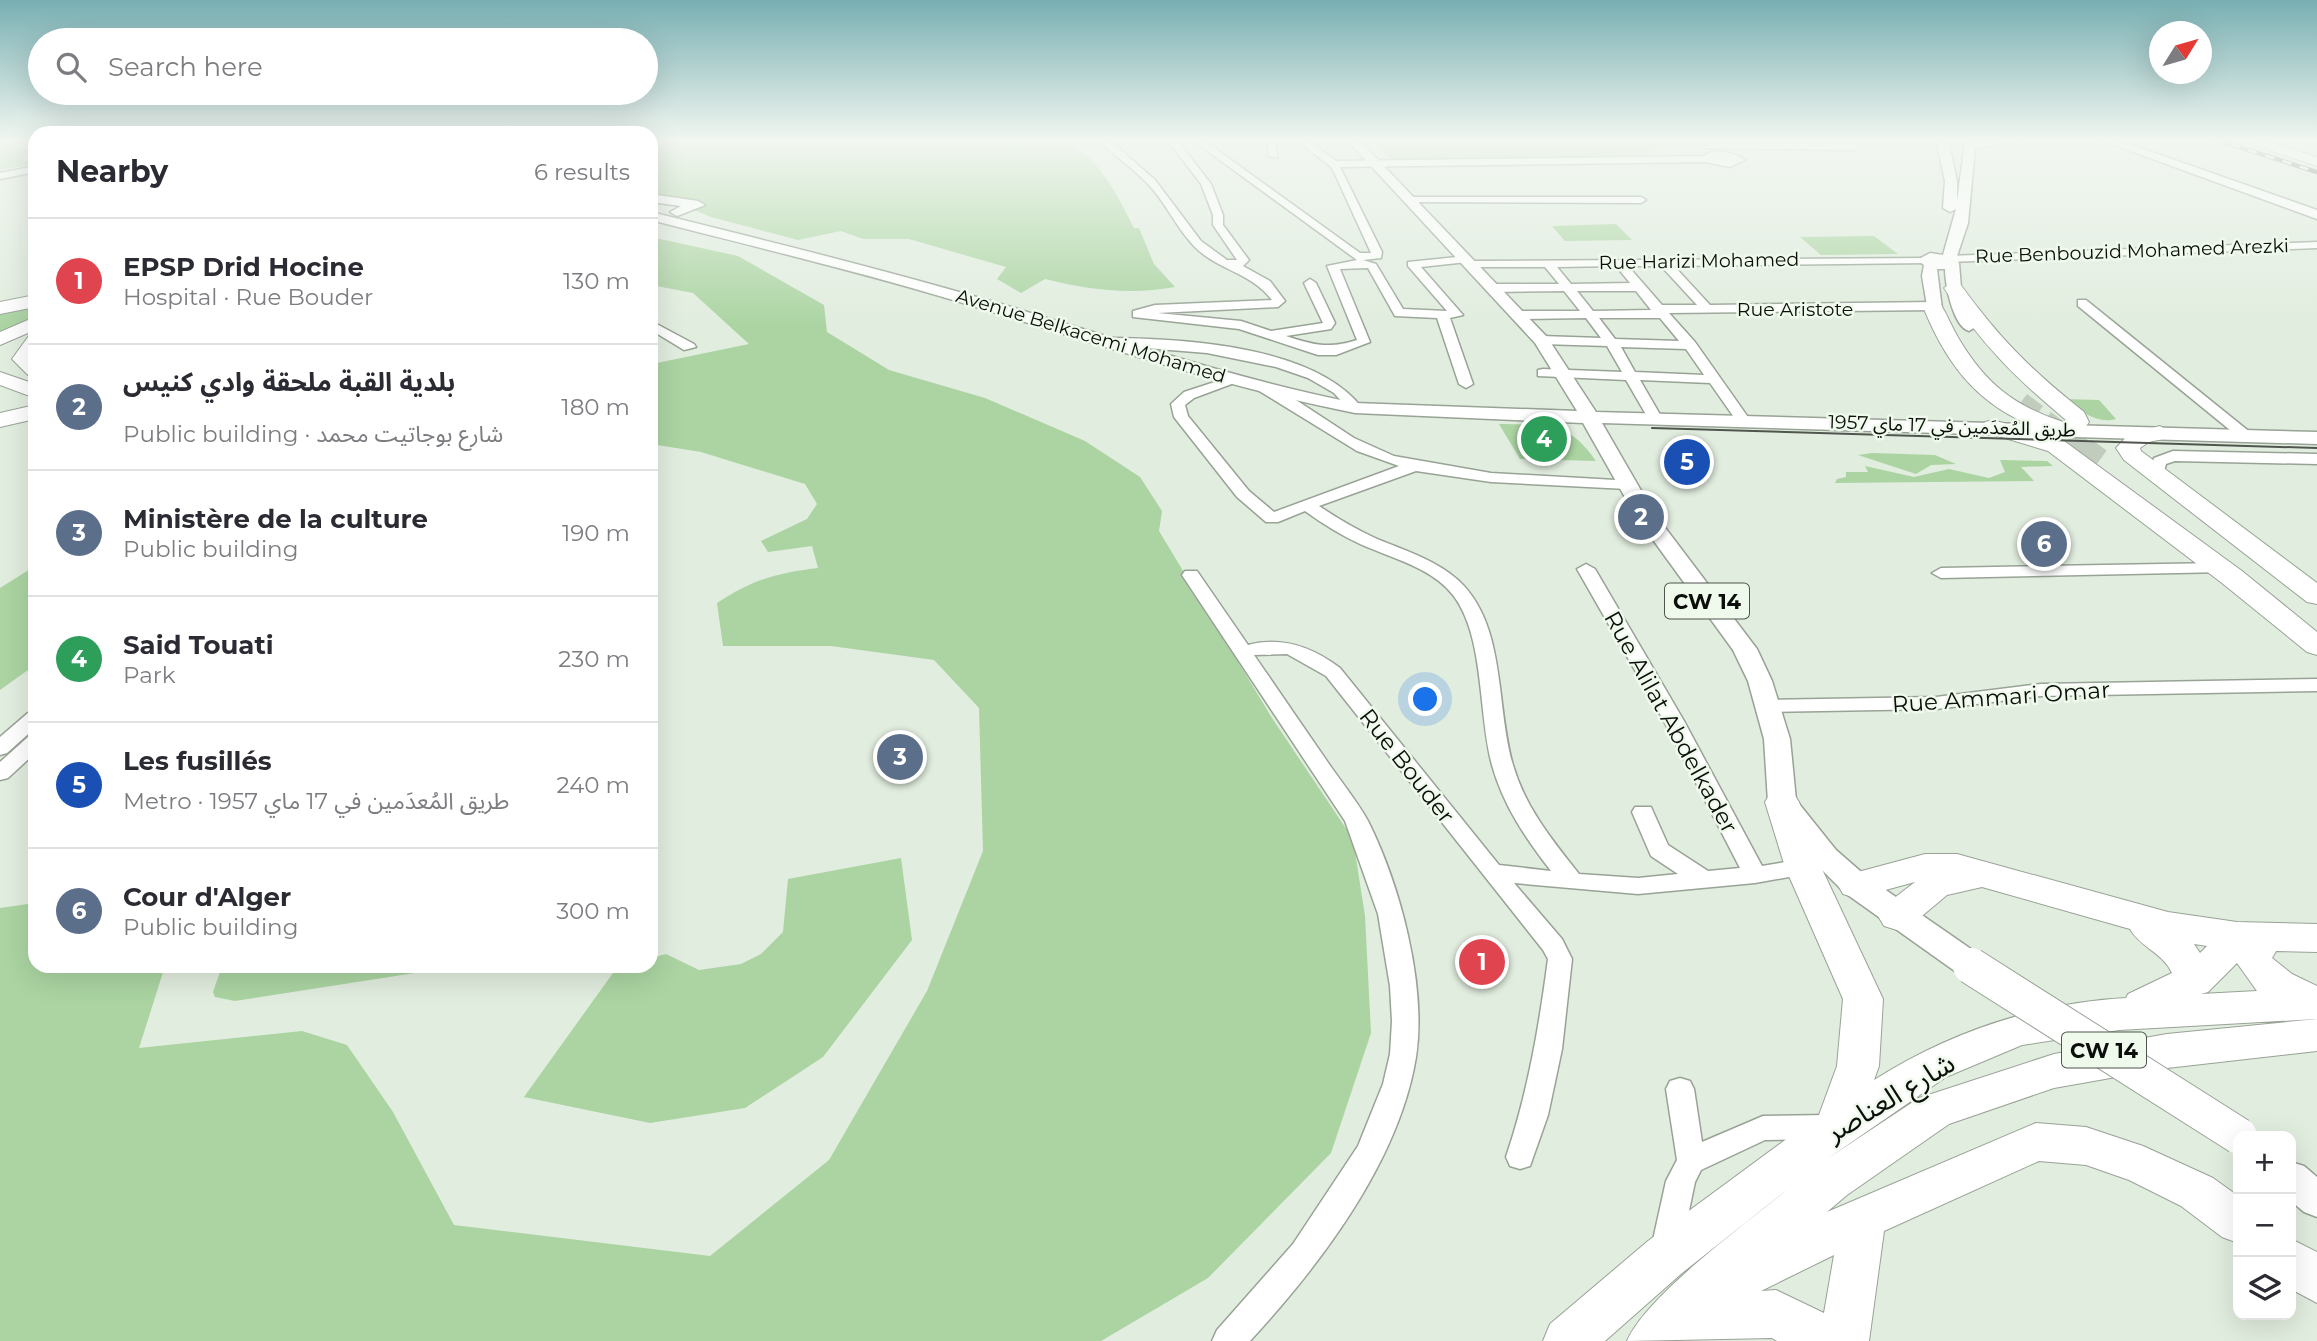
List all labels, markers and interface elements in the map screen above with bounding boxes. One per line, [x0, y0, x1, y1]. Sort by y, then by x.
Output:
north arrow [2149, 21, 2212, 84]
search box [28, 28, 658, 105]
icon: search [52, 48, 90, 86]
text: Search here [108, 51, 263, 83]
text: Nearby [56, 153, 168, 190]
text: 6 results [534, 158, 630, 186]
street label: Rue Benbouzid Mohamed Arezki [1975, 234, 2289, 268]
street label: Rue Harizi Mohamed [1598, 248, 1800, 274]
text: EPSP Drid Hocine [123, 251, 364, 283]
text: 1 [74, 267, 84, 295]
text: 130 m [563, 267, 630, 295]
text: Hospital · Rue Bouder [123, 283, 373, 311]
street label: Avenue Belkacemi Mohamed [953, 284, 1229, 388]
street label: Rue Aristote [1737, 298, 1853, 321]
text: بلدية القبة ملحقة وادي كنيس [123, 366, 455, 398]
text: 2 [72, 393, 86, 421]
text: 180 m [561, 393, 630, 421]
street label: طريق المُعدَمين في 17 ماي 1957 [1828, 410, 2076, 445]
pin: 4 [1521, 413, 1567, 465]
text: Public building · شارع بوجاتيت محمد [123, 420, 503, 448]
pin: 5 [1664, 436, 1710, 488]
pin: 2 [1618, 491, 1664, 543]
text: Ministère de la culture [123, 503, 428, 535]
pin: 6 [2021, 518, 2067, 570]
text: 3 [72, 519, 86, 547]
text: 190 m [562, 519, 630, 547]
text: Public building [123, 535, 298, 563]
road number: CW 14 [1665, 584, 1749, 618]
street label: Rue Alilat Abdelkader [1598, 606, 1744, 838]
text: Said Touati [123, 629, 274, 661]
text: 4 [71, 645, 87, 673]
text: 230 m [558, 645, 630, 673]
text: Park [123, 661, 176, 689]
street label: Rue Ammari Omar [1891, 675, 2111, 719]
your location [1408, 682, 1442, 716]
street label: Rue Bouder [1354, 703, 1460, 829]
pin: 3 [877, 731, 923, 783]
text: Les fusillés [123, 745, 272, 777]
text: 5 [72, 771, 86, 799]
text: 240 m [557, 771, 630, 799]
text: Metro · طريق المُعدَمين في 17 ماي 1957 [123, 787, 509, 815]
text: Cour d'Alger [123, 881, 291, 913]
text: 6 [72, 897, 86, 925]
text: 300 m [556, 897, 630, 925]
text: Public building [123, 913, 298, 941]
pin: 1 [1459, 936, 1505, 988]
road number: CW 14 [2062, 1032, 2146, 1068]
street label: شارع العناصر [1818, 1045, 1963, 1153]
map controls [2233, 1131, 2296, 1320]
button: + [2233, 1131, 2296, 1194]
button: − [2233, 1194, 2296, 1257]
button: layers [2233, 1257, 2296, 1320]

